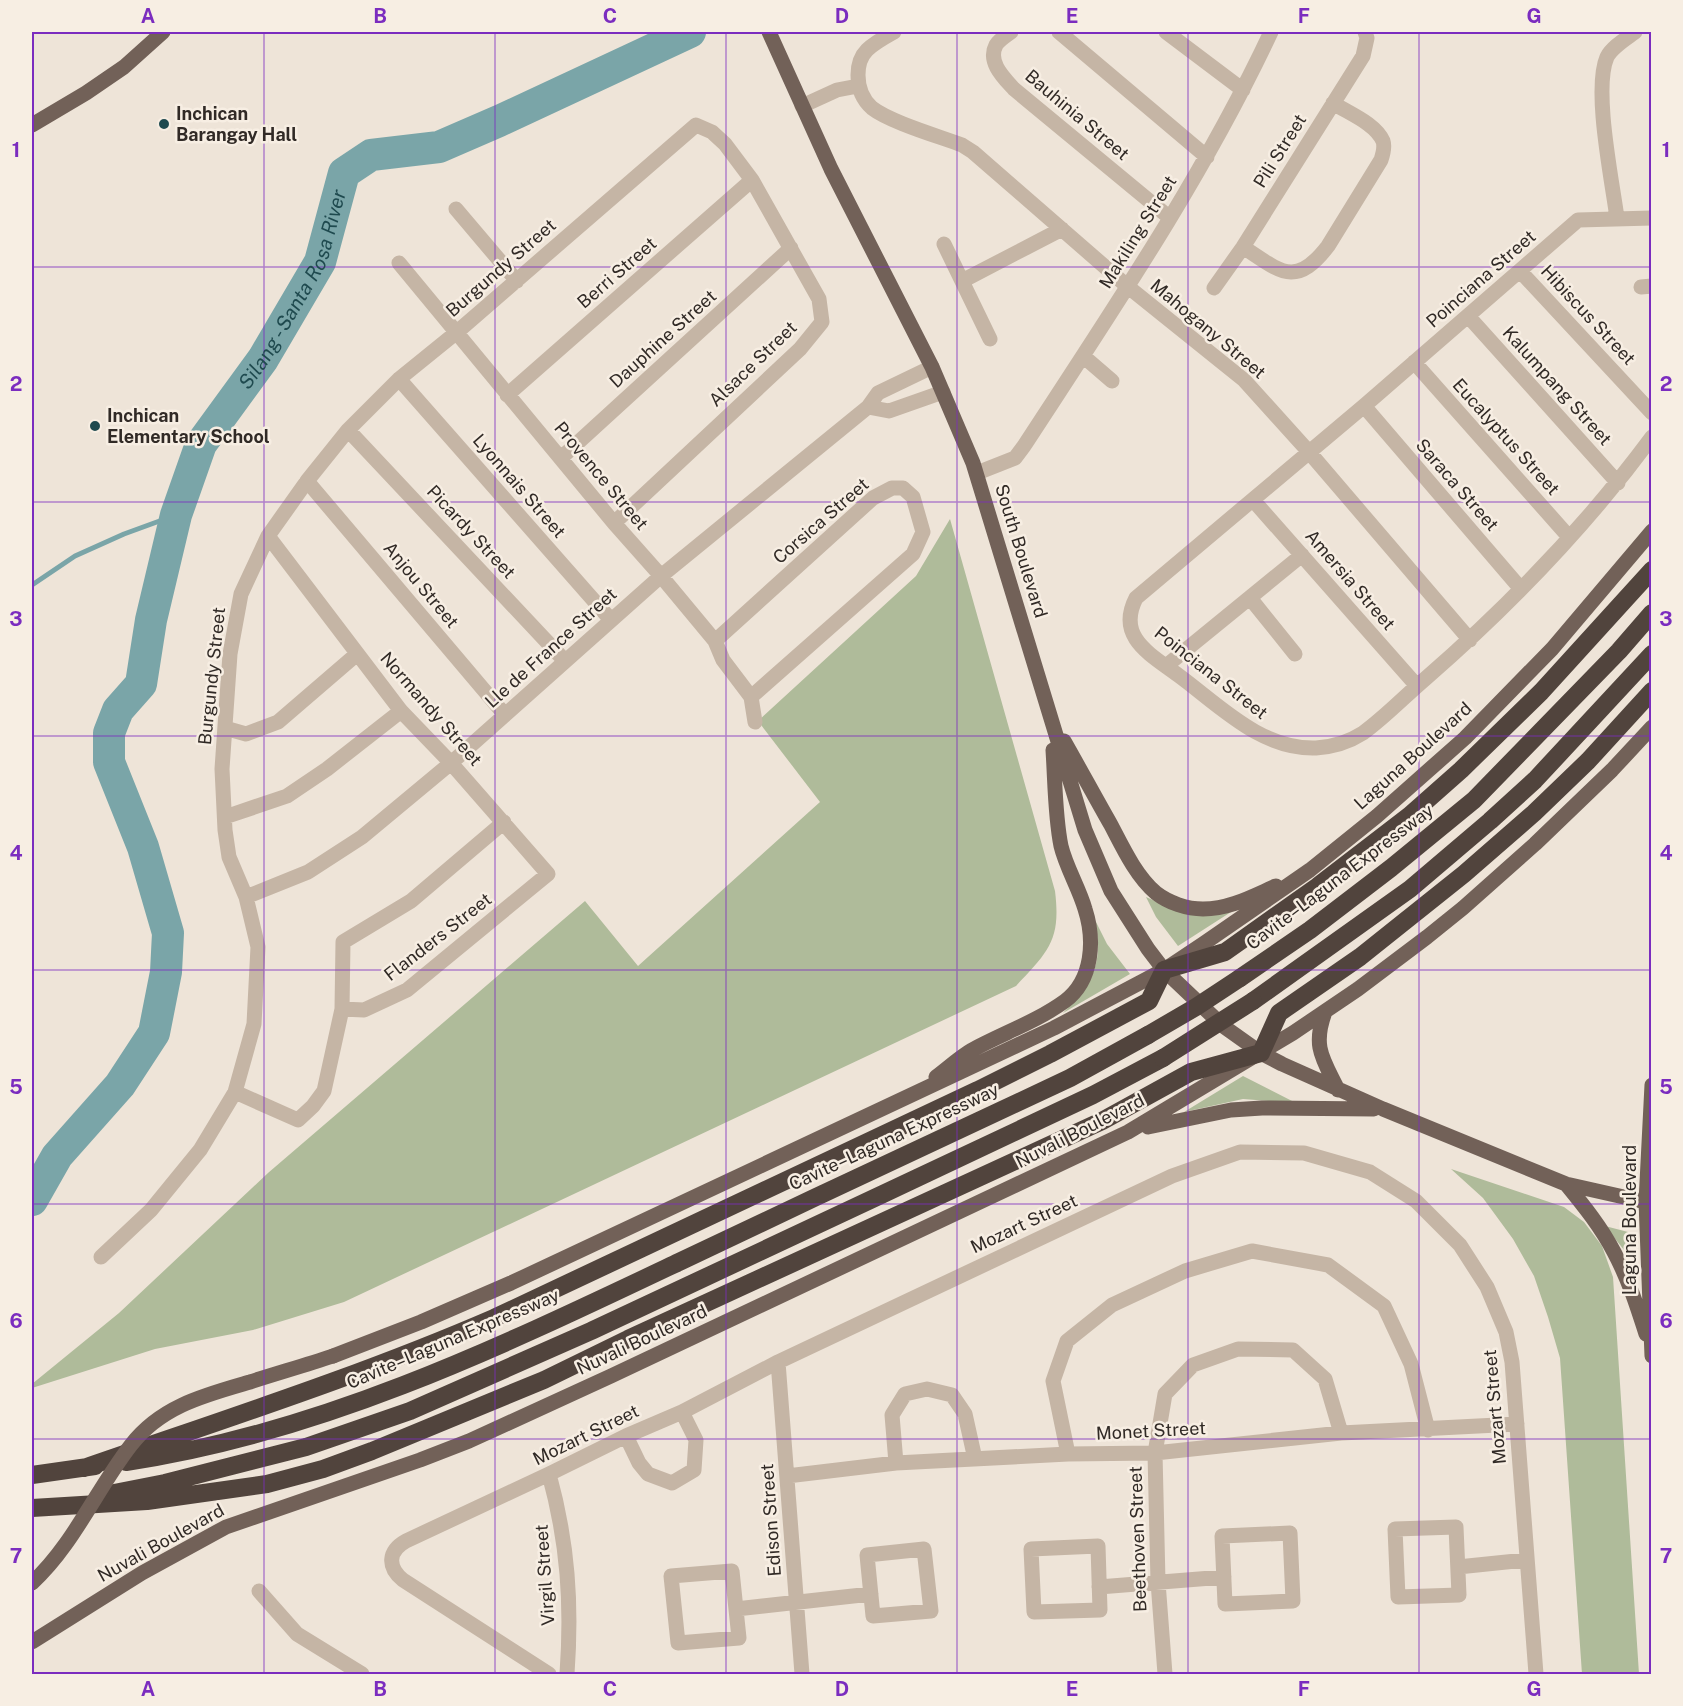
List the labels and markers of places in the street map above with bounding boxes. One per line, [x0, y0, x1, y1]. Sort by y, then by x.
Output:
place label: Inchican Barangay Hall [176, 103, 297, 145]
marker: Inchican Barangay Hall [157, 117, 171, 131]
place label: Inchican Elementary School [107, 405, 270, 447]
marker: Inchican Elementary School [88, 419, 102, 433]

